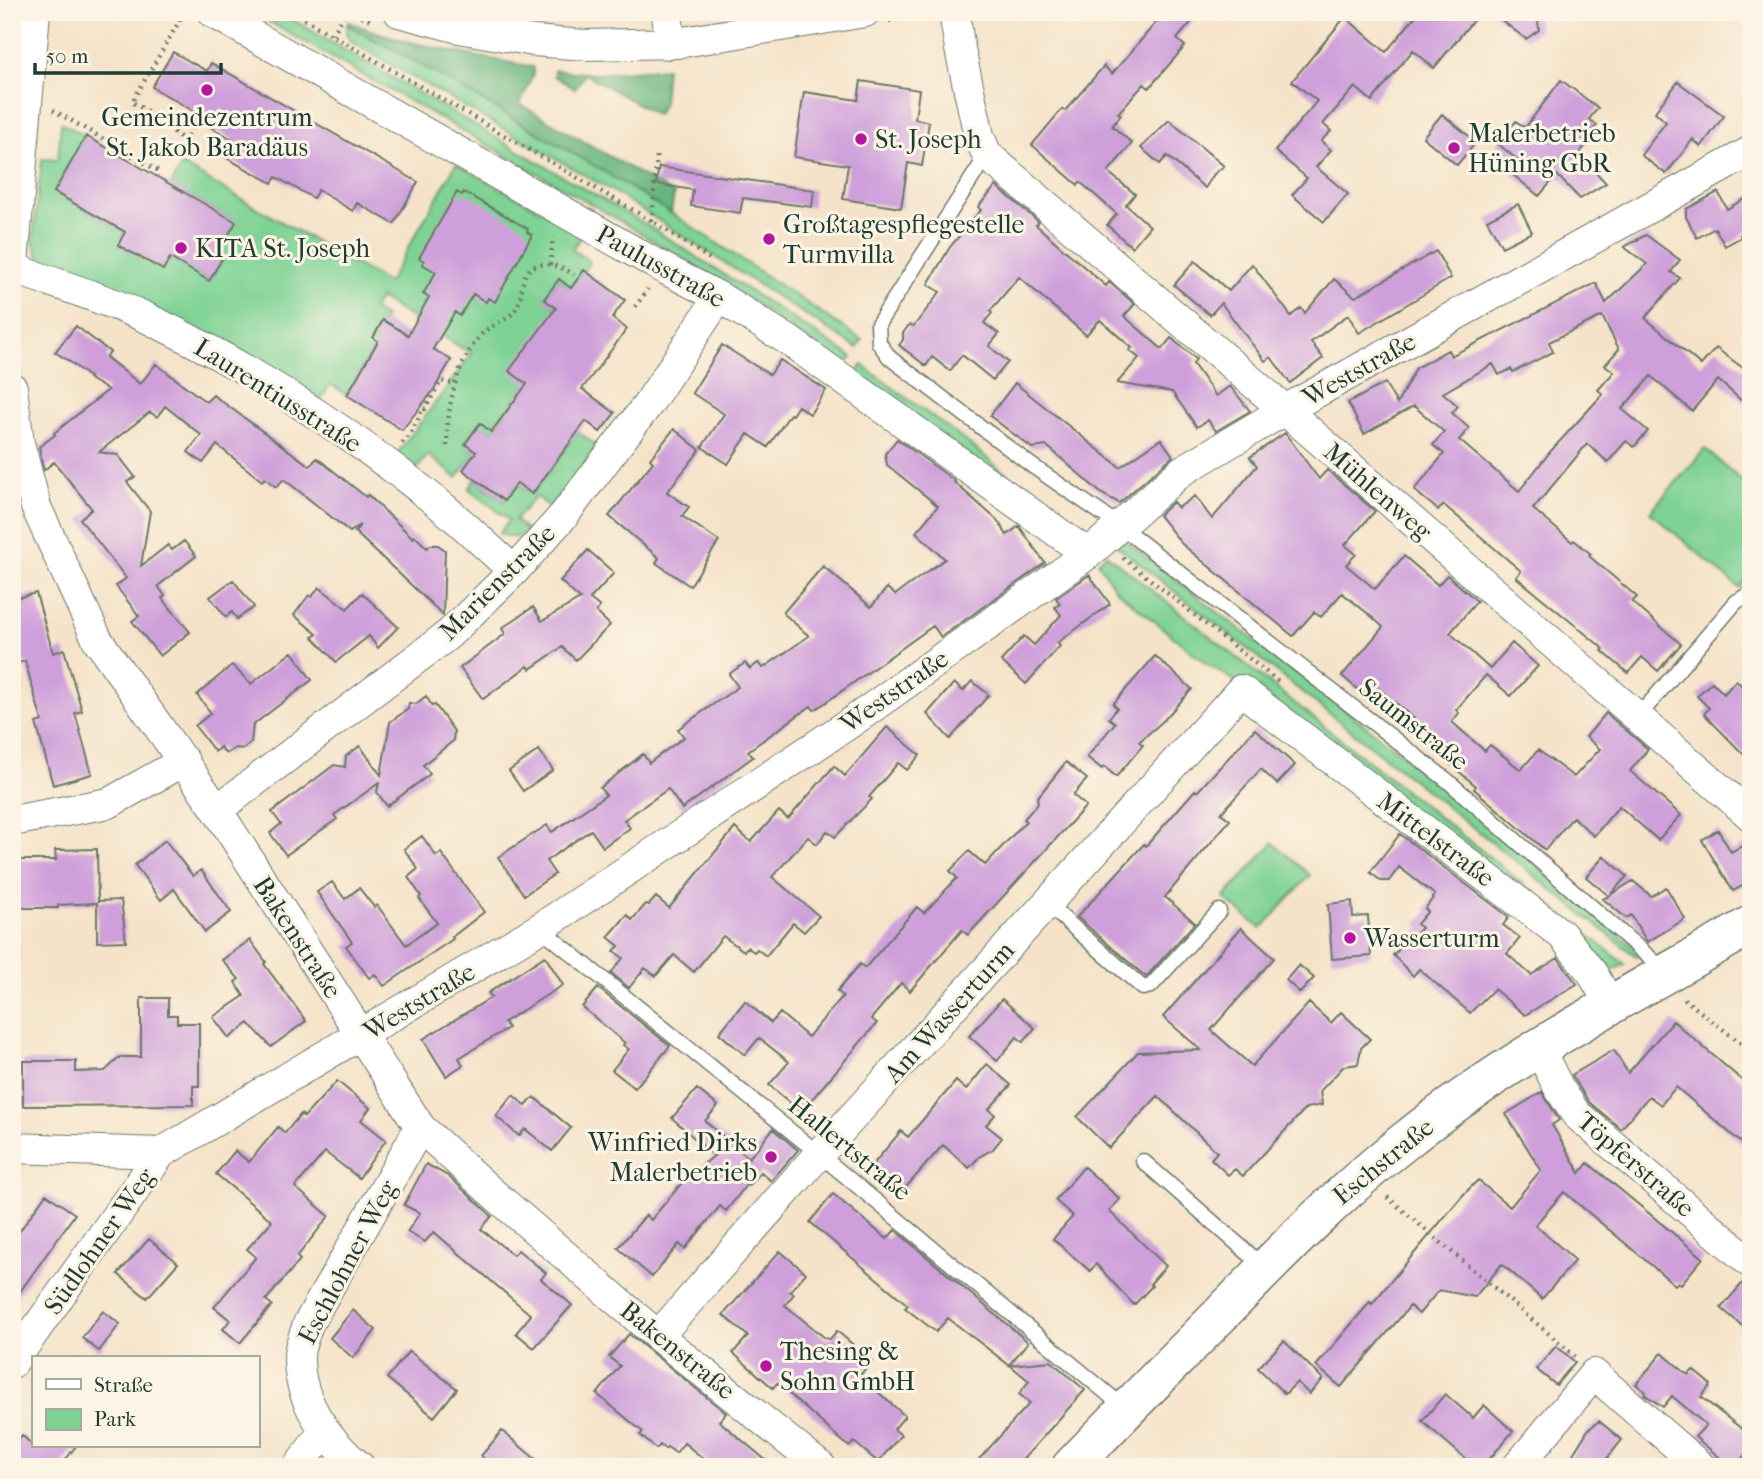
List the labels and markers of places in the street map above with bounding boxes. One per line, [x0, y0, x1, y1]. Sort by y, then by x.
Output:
marker: Gemeindezentrum St. Jakob Baradäus [199, 82, 215, 98]
place label: Gemeindezentrum St. Jakob Baradäus [101, 102, 313, 163]
place label: Malerbetrieb Hüning GbR [1468, 118, 1616, 179]
place label: St. Joseph [875, 124, 982, 155]
marker: St. Joseph [853, 131, 869, 147]
marker: Malerbetrieb Hüning GbR [1446, 140, 1462, 156]
place label: Großtagespflegestelle Turmvilla [783, 209, 1024, 270]
marker: Großtagespflegestelle Turmvilla [761, 231, 777, 247]
place label: KITA St. Joseph [195, 233, 370, 264]
marker: KITA St. Joseph [173, 240, 189, 256]
place label: Wasserturm [1363, 923, 1500, 954]
marker: Wasserturm [1342, 930, 1358, 946]
place label: Winfried Dirks Malerbetrieb [587, 1127, 757, 1188]
marker: Winfried Dirks Malerbetrieb [763, 1149, 779, 1165]
place label: Thesing & Sohn GmbH [780, 1336, 915, 1397]
marker: Thesing & Sohn GmbH [758, 1358, 774, 1374]

